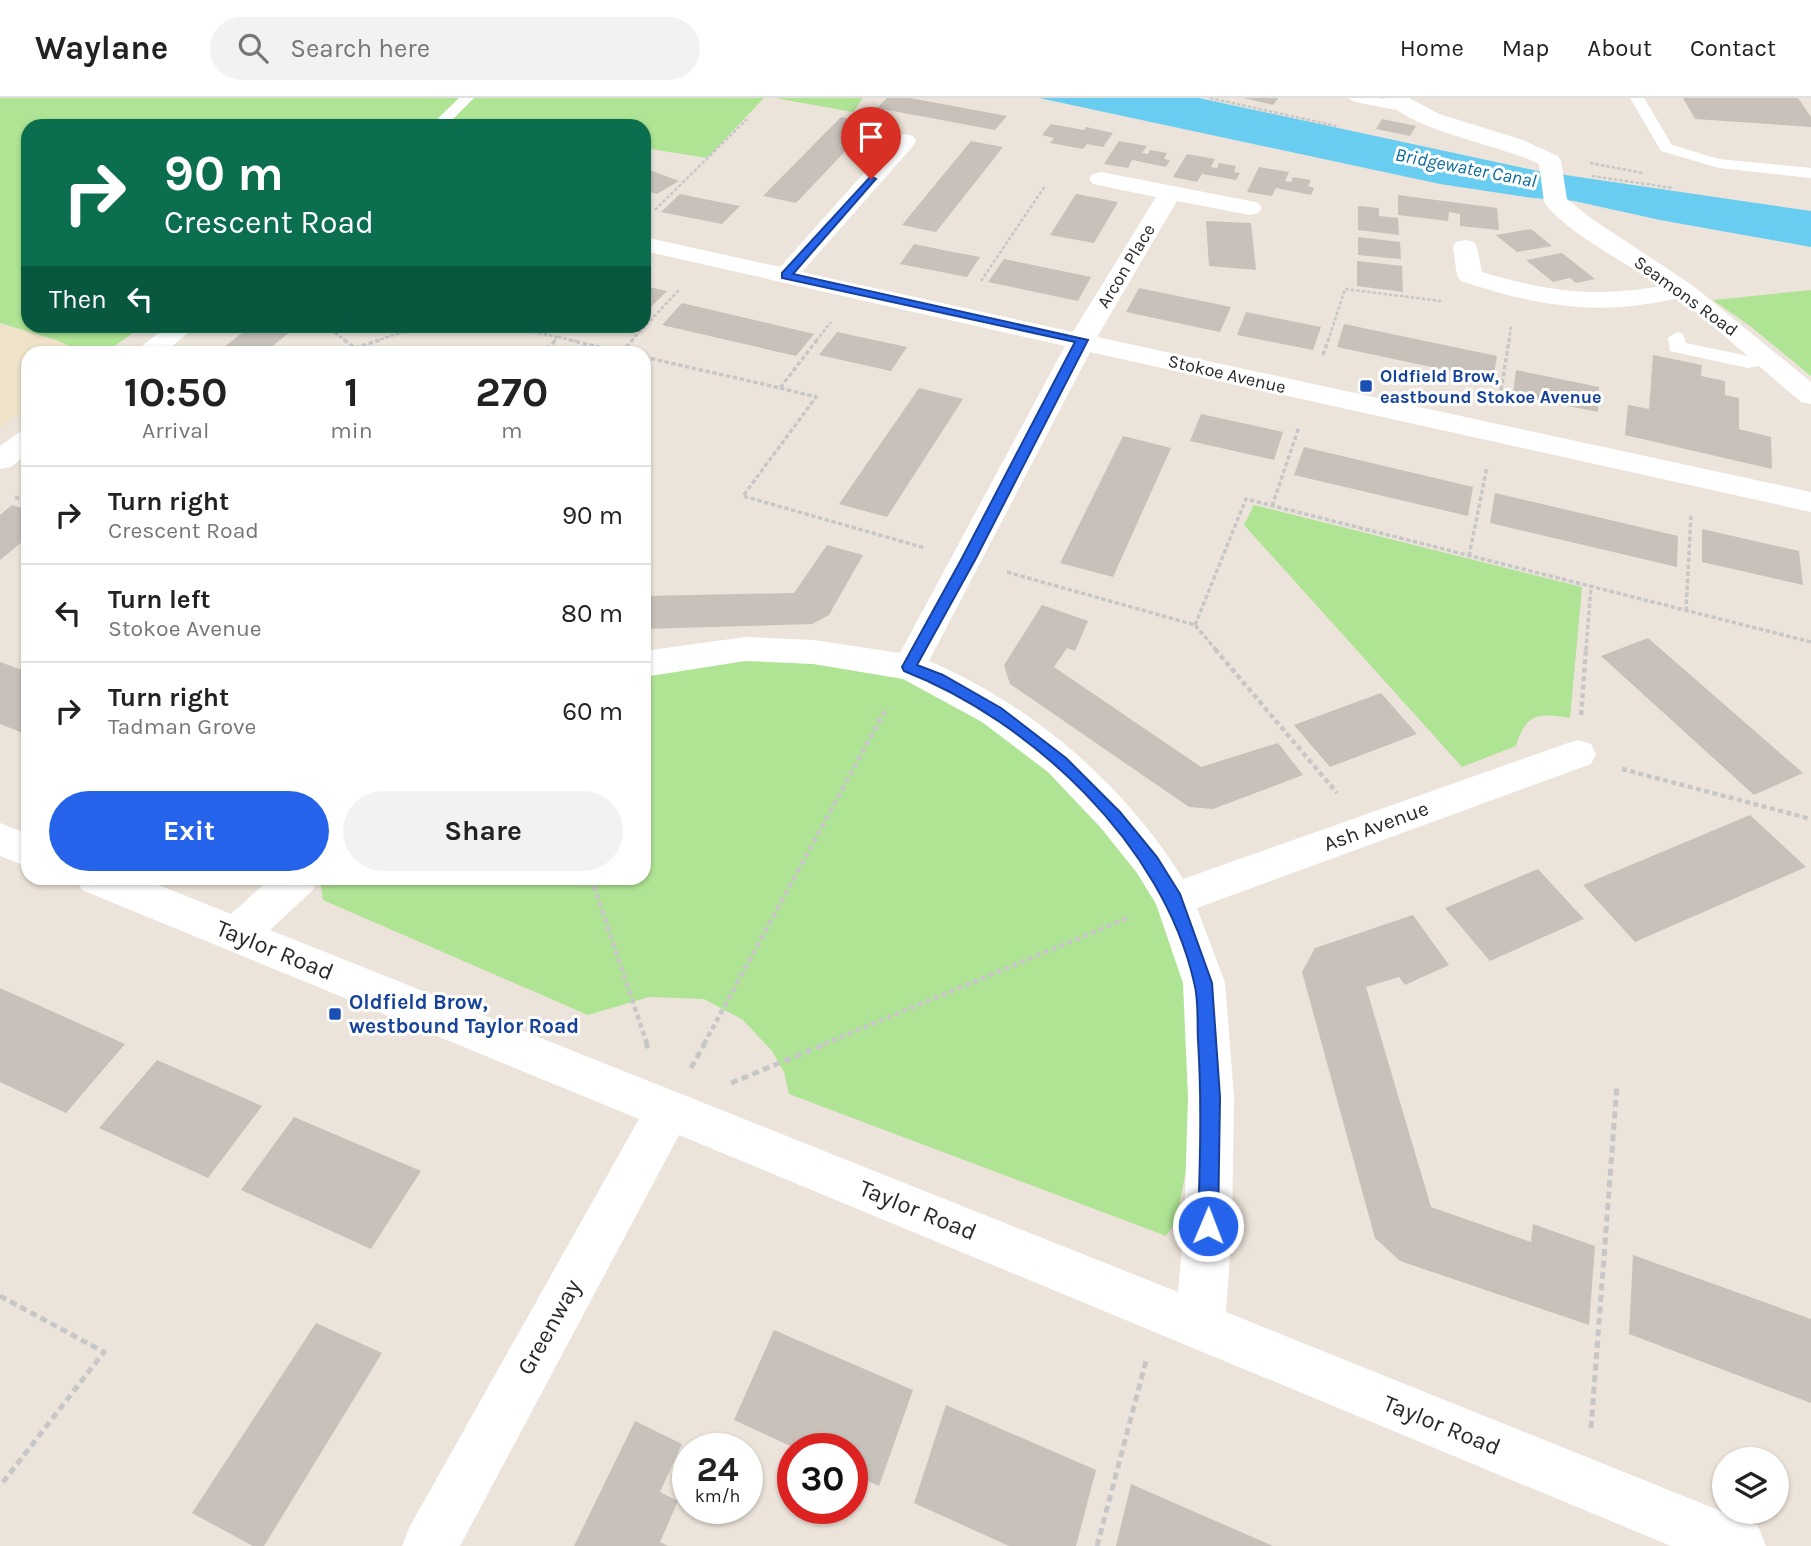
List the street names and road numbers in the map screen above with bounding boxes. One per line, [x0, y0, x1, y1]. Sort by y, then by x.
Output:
street label: Arcon Place [1092, 220, 1160, 312]
street label: Seamons Road [1630, 251, 1742, 341]
street label: Stokoe Avenue [1166, 350, 1288, 398]
street label: Ash Avenue [1320, 796, 1432, 856]
street label: Taylor Road [212, 914, 338, 986]
street label: Taylor Road [855, 1174, 981, 1246]
street label: Greenway [511, 1274, 587, 1380]
street label: Taylor Road [1379, 1389, 1505, 1461]

